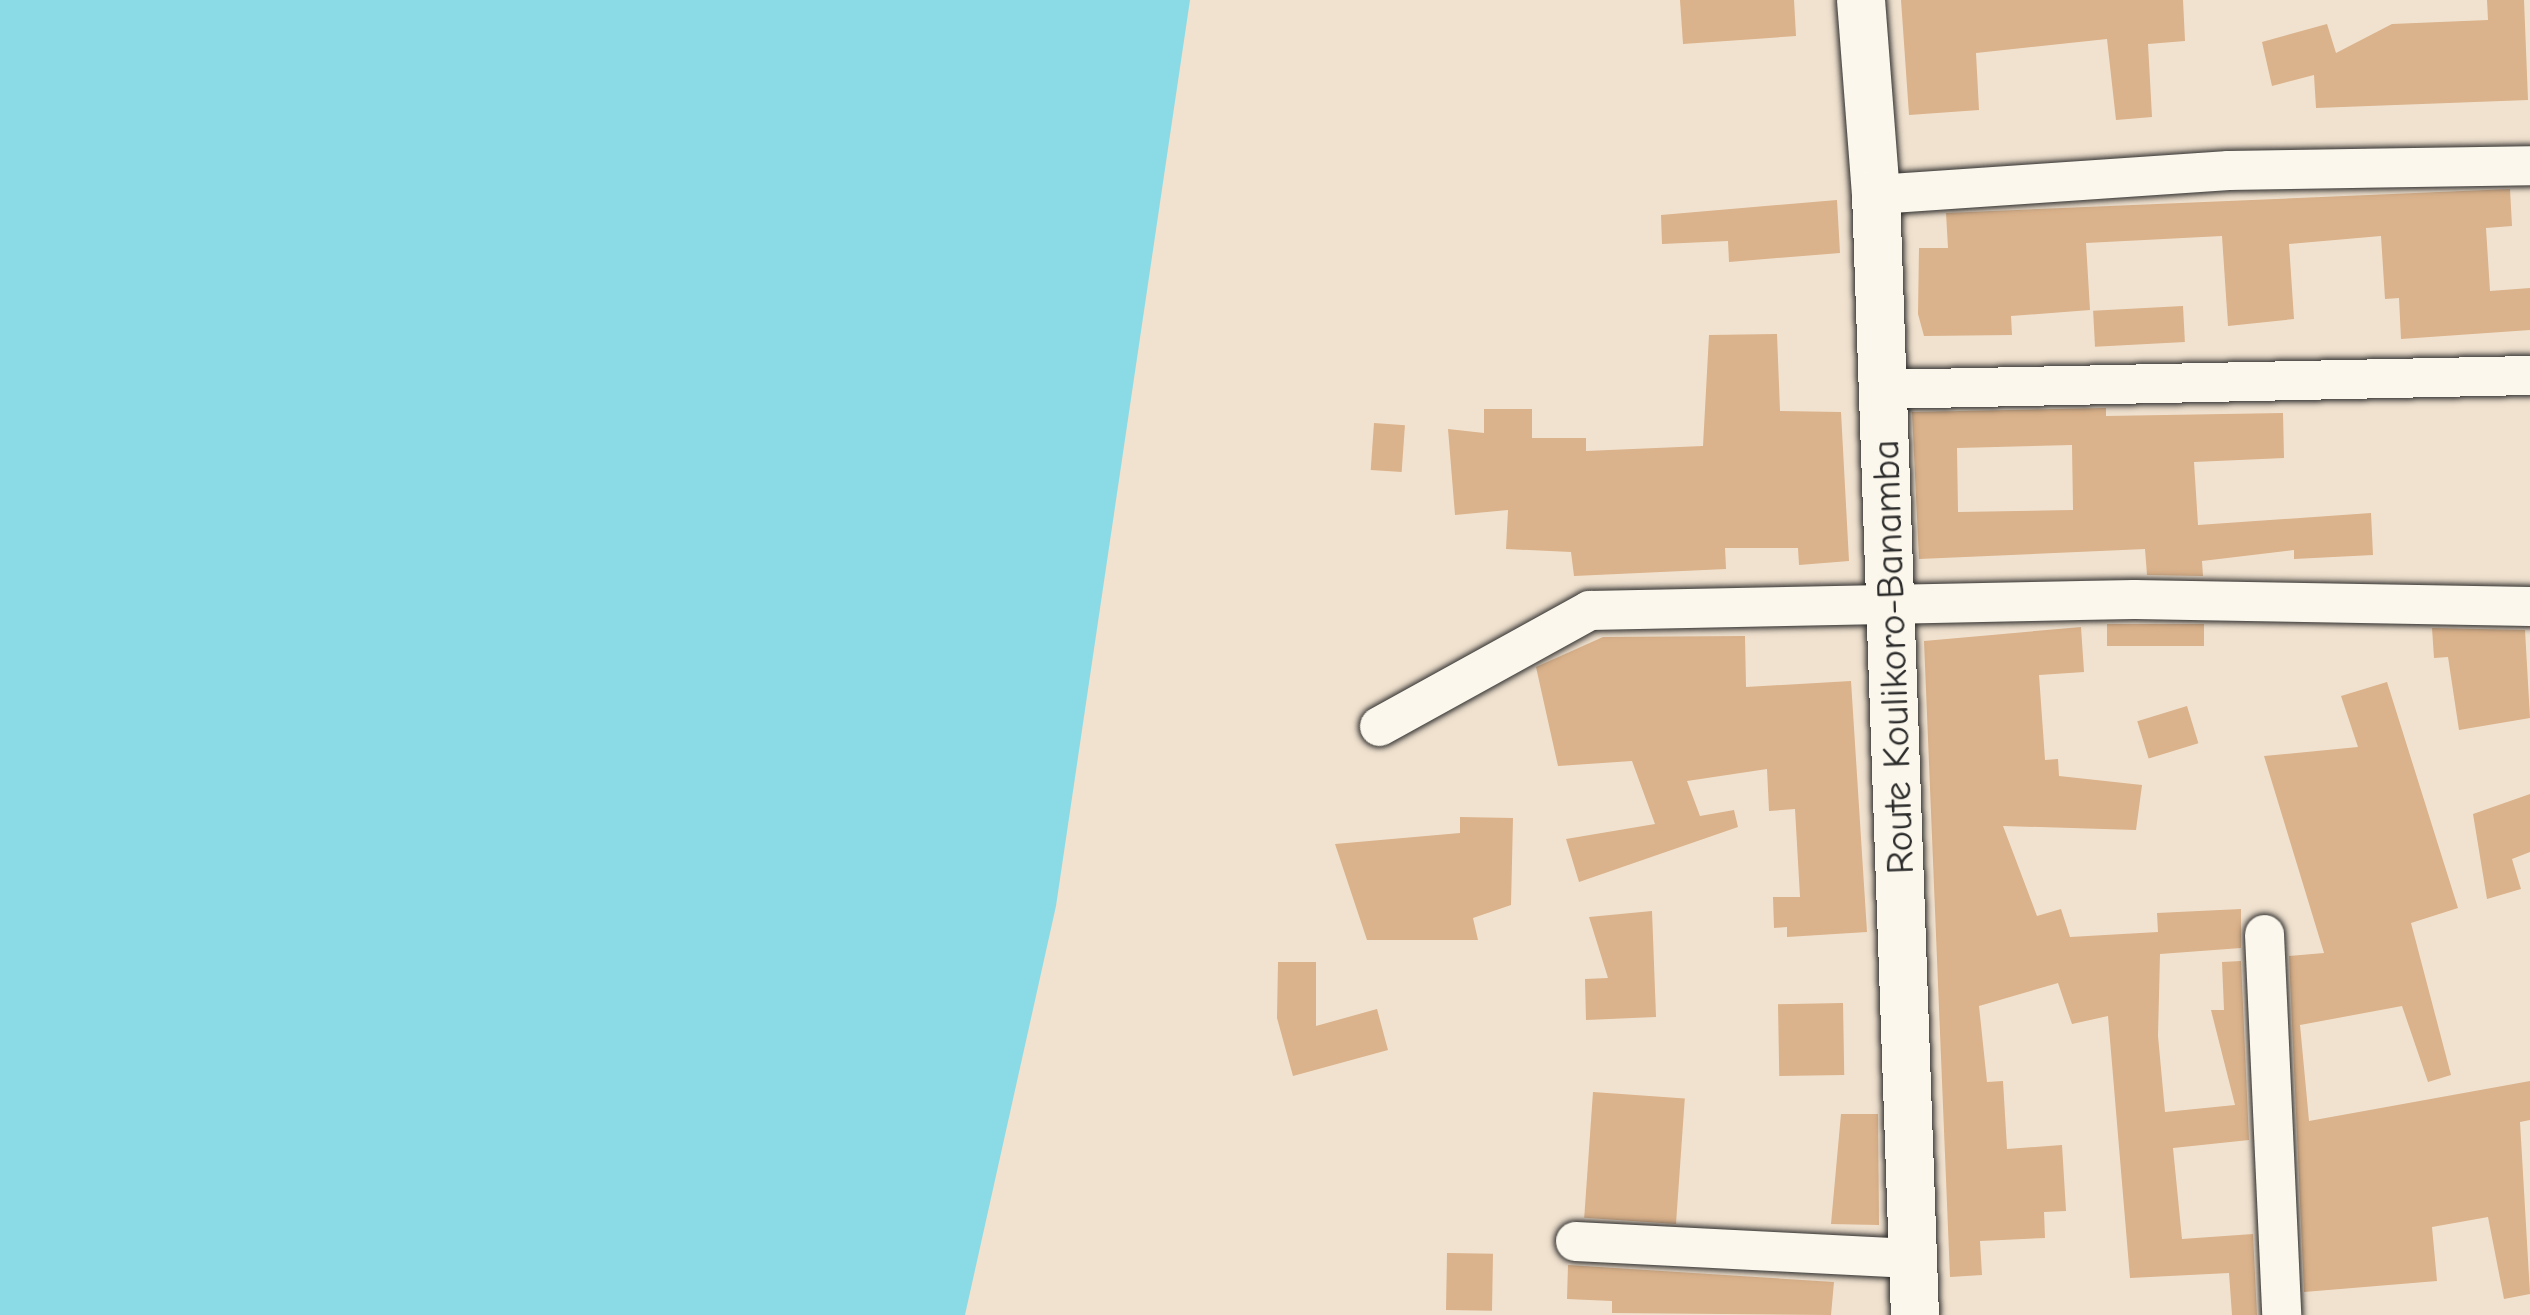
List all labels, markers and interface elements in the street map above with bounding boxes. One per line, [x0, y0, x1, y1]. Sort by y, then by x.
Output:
street label: Route Koulikoro-Banamba [1863, 439, 1925, 875]

